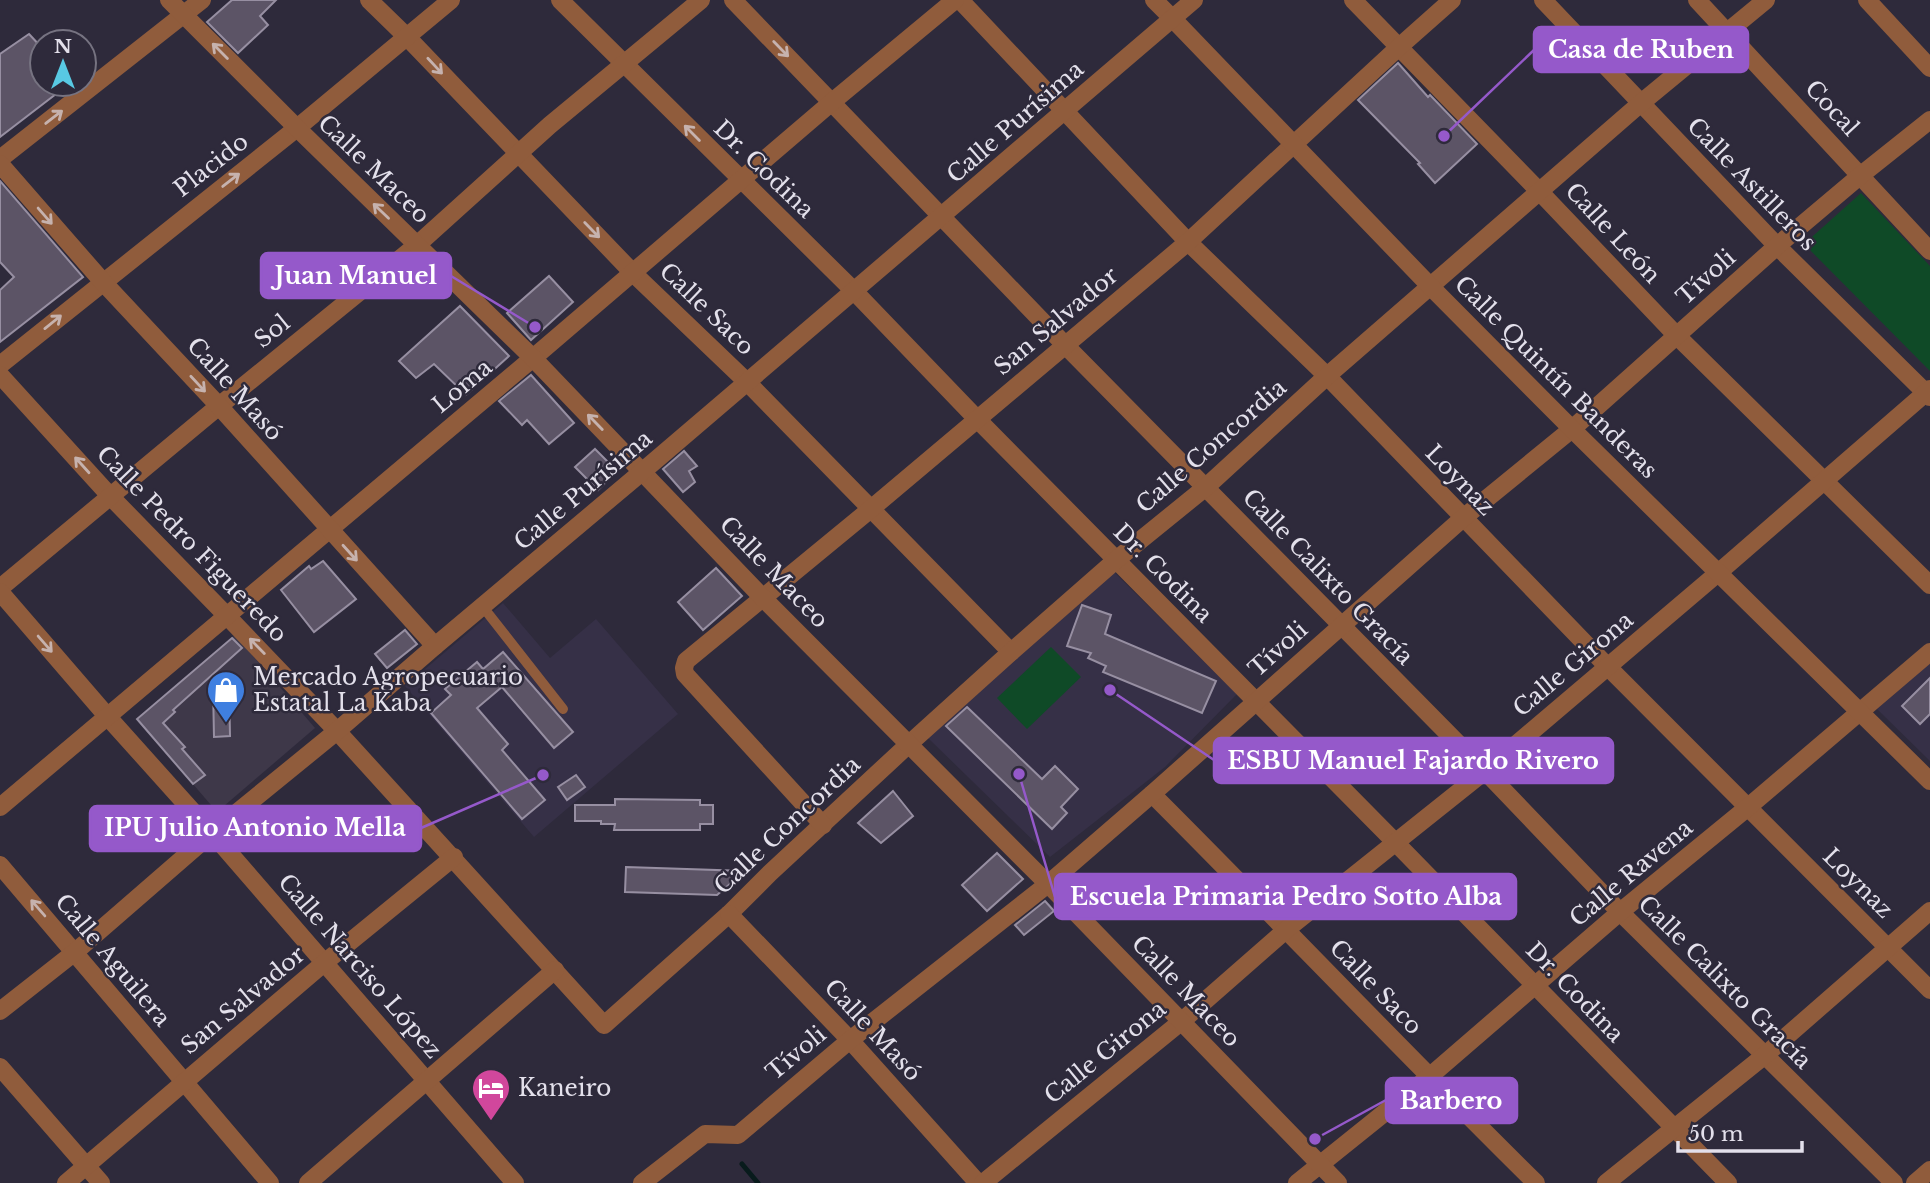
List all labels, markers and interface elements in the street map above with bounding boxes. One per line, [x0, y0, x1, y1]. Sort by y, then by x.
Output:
callout: Casa de Ruben [1534, 27, 1748, 72]
north arrow [28, 28, 98, 98]
text: N [54, 35, 72, 58]
text: Casa de Ruben [1548, 35, 1735, 64]
one-way arrow [772, 40, 789, 57]
one-way arrow [211, 42, 228, 59]
street label: Calle Purísima [941, 55, 1089, 189]
one-way arrow [426, 57, 443, 74]
street label: Cocal [1799, 74, 1865, 142]
street label: Calle Maceo [312, 109, 436, 229]
one-way arrow [44, 110, 62, 125]
street label: Calle Astilleros [1681, 112, 1823, 256]
street label: Dr. Codina [708, 114, 820, 224]
one-way arrow [684, 124, 701, 141]
street label: Placido [168, 127, 254, 203]
one-way arrow [221, 173, 239, 188]
street label: Calle León [1560, 177, 1667, 289]
one-way arrow [373, 202, 390, 219]
one-way arrow [37, 206, 53, 224]
one-way arrow [583, 222, 600, 239]
street label: Tívoli [1671, 243, 1741, 311]
callout: Juan Manuel [261, 253, 451, 298]
street label: Calle Saco [654, 257, 760, 361]
text: Juan Manuel [270, 261, 438, 290]
street label: San Salvador [988, 261, 1124, 381]
street label: Calle Quintín Banderas [1449, 270, 1663, 484]
street label: Sol [249, 308, 295, 354]
one-way arrow [43, 315, 61, 330]
street label: Calle Masó [181, 332, 289, 446]
street label: Loma [427, 353, 498, 419]
street label: Calle Concordia [1130, 373, 1292, 519]
one-way arrow [190, 375, 206, 393]
one-way arrow [587, 414, 604, 431]
street label: Calle Purísima [508, 424, 658, 556]
street label: Loynaz [1420, 439, 1500, 521]
street label: Calle Pedro Figueredo [91, 440, 293, 648]
one-way arrow [73, 457, 90, 474]
street label: Calle Calixto Gracía [1237, 483, 1419, 671]
street label: Calle Maceo [714, 510, 834, 634]
street label: Dr. Codina [1108, 518, 1219, 629]
one-way arrow [342, 544, 359, 561]
street label: Calle Girona [1507, 606, 1639, 722]
street label: Tívoli [1243, 615, 1313, 683]
one-way arrow [37, 635, 53, 653]
one-way arrow [248, 638, 265, 655]
place label: Mercado Agropecuario Estatal La Kaba [253, 663, 523, 717]
shop icon: Mercado Agropecuario Estatal La Kaba [205, 669, 247, 724]
callout: ESBU Manuel Fajardo Rivero [1214, 738, 1613, 783]
text: ESBU Manuel Fajardo Rivero [1227, 746, 1599, 775]
street label: Calle Concordia [708, 750, 866, 900]
callout: IPU Julio Antonio Mella [90, 806, 421, 851]
text: IPU Julio Antonio Mella [104, 813, 406, 842]
street label: Calle Ravena [1564, 813, 1698, 932]
street label: Loynaz [1817, 842, 1899, 924]
street label: Calle Narciso López [272, 868, 448, 1064]
callout: Escuela Primaria Pedro Sotto Alba [1055, 874, 1516, 919]
text: Escuela Primaria Pedro Sotto Alba [1070, 882, 1502, 911]
street label: Calle Aguilera [50, 888, 177, 1032]
street label: Calle Calixto Gracía [1633, 890, 1818, 1075]
one-way arrow [30, 900, 46, 918]
street label: Calle Maceo [1126, 929, 1246, 1053]
street label: Calle Saco [1324, 934, 1428, 1040]
street label: Dr. Codina [1520, 936, 1630, 1048]
street label: San Salvador [175, 940, 311, 1060]
street label: Calle Masó [819, 973, 927, 1087]
street label: Calle Girona [1039, 994, 1172, 1109]
street label: Tívoli [760, 1020, 832, 1086]
hotel icon: Kaneiro [470, 1067, 512, 1122]
place label: Kaneiro [518, 1074, 611, 1102]
callout: Barbero [1386, 1078, 1517, 1123]
text: Barbero [1400, 1086, 1502, 1115]
scale bar [1678, 1110, 1802, 1154]
text: 50 m [1688, 1121, 1744, 1147]

